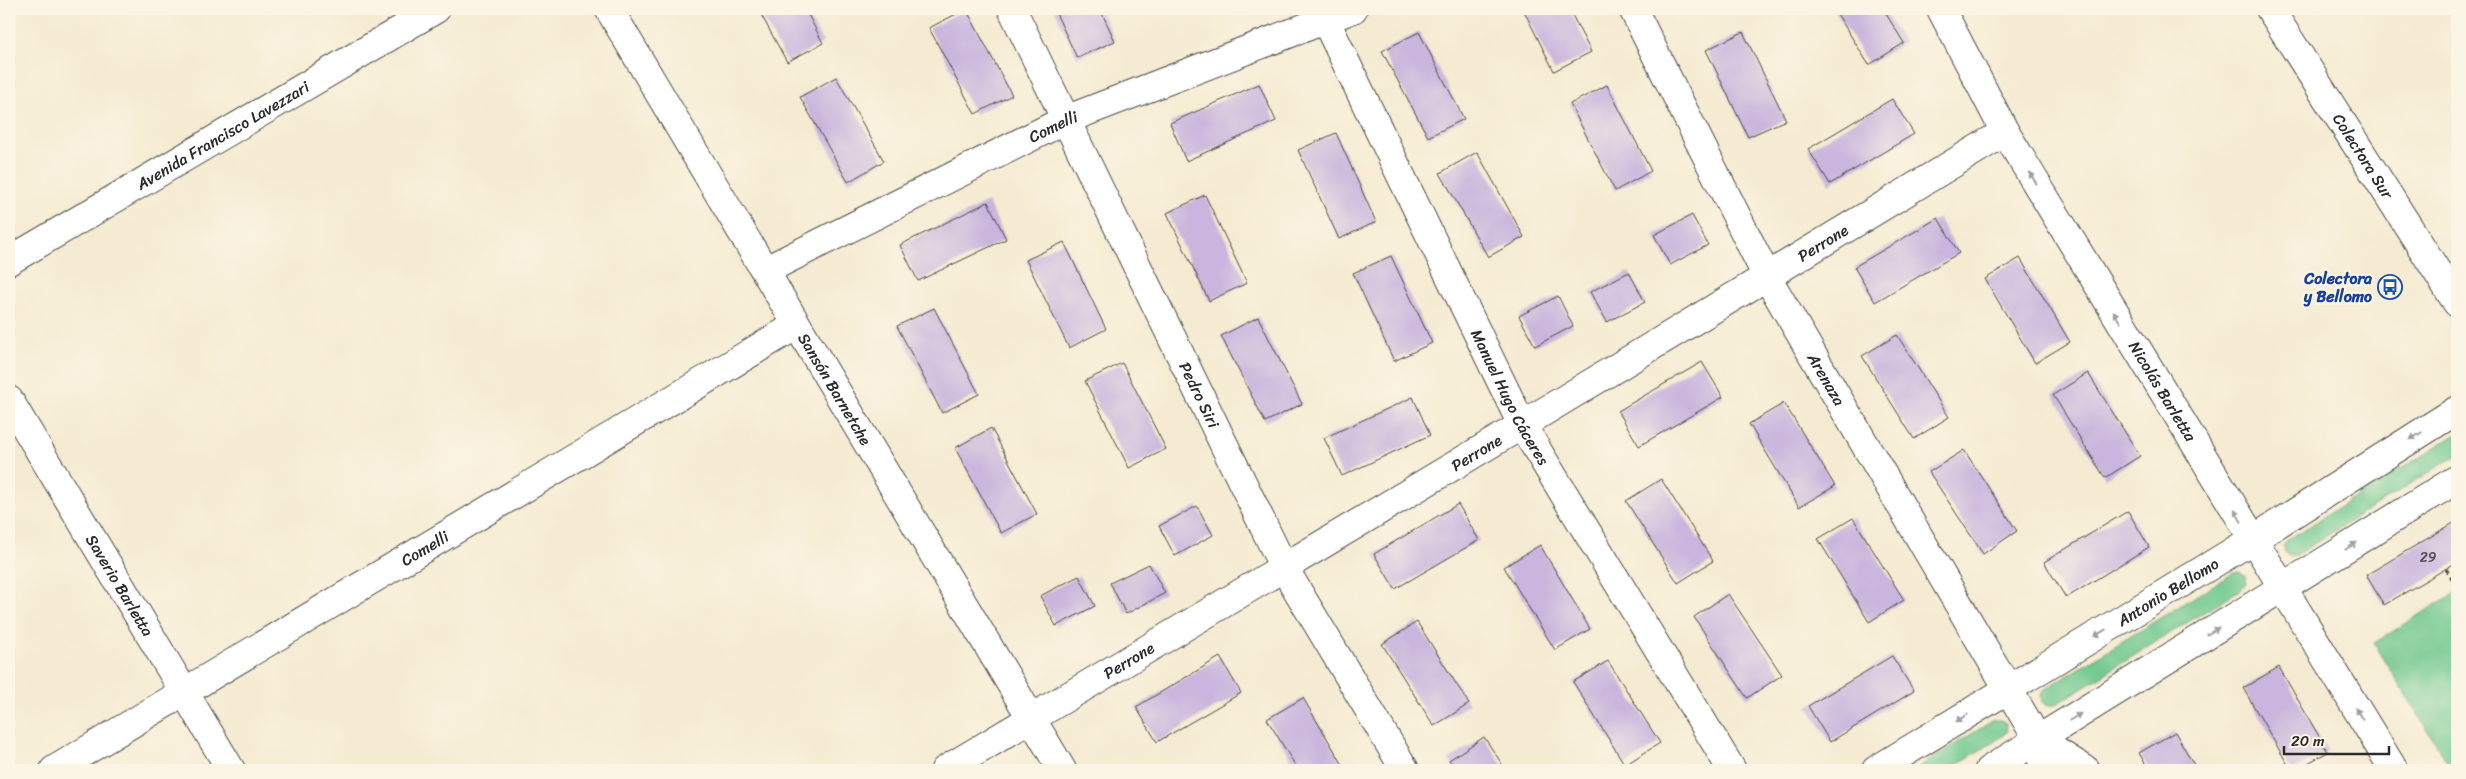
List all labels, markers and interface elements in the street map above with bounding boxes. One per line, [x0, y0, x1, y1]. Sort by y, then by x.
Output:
street label: Avenida Francisco Lavezzari [129, 72, 315, 198]
street label: Comelli [1023, 102, 1082, 151]
street label: Colectora Sur [2325, 107, 2402, 206]
one-way arrow [2029, 171, 2038, 184]
street label: Perrone [1791, 216, 1854, 269]
place label: Colectora y Bellomo [2303, 264, 2372, 311]
bus stop icon: Colectora y Bellomo [2377, 274, 2403, 300]
one-way arrow [2113, 310, 2122, 323]
street label: Manuel Hugo Cáceres [1463, 324, 1558, 471]
street label: Sansón Barnetche [790, 327, 880, 451]
street label: Nicolás Barletta [2121, 335, 2205, 448]
street label: Arenaza [1799, 346, 1854, 411]
street label: Pedro Siri [1171, 357, 1228, 433]
street label: Perrone [1445, 425, 1508, 479]
one-way arrow [2409, 431, 2423, 440]
one-way arrow [2233, 509, 2242, 522]
street label: Comelli [395, 522, 455, 574]
street label: Saverio Barletta [78, 528, 162, 642]
one-way arrow [2345, 541, 2358, 550]
house number: 29 [2420, 545, 2437, 570]
street label: Antonio Bellomo [2110, 549, 2225, 635]
one-way arrow [2207, 627, 2220, 636]
one-way arrow [2093, 628, 2107, 637]
street label: Perrone [1097, 633, 1160, 687]
one-way arrow [2354, 707, 2364, 720]
one-way arrow [2069, 712, 2082, 722]
one-way arrow [1955, 713, 1968, 722]
scale bar [2284, 724, 2388, 756]
text: 20 m [2291, 728, 2325, 754]

